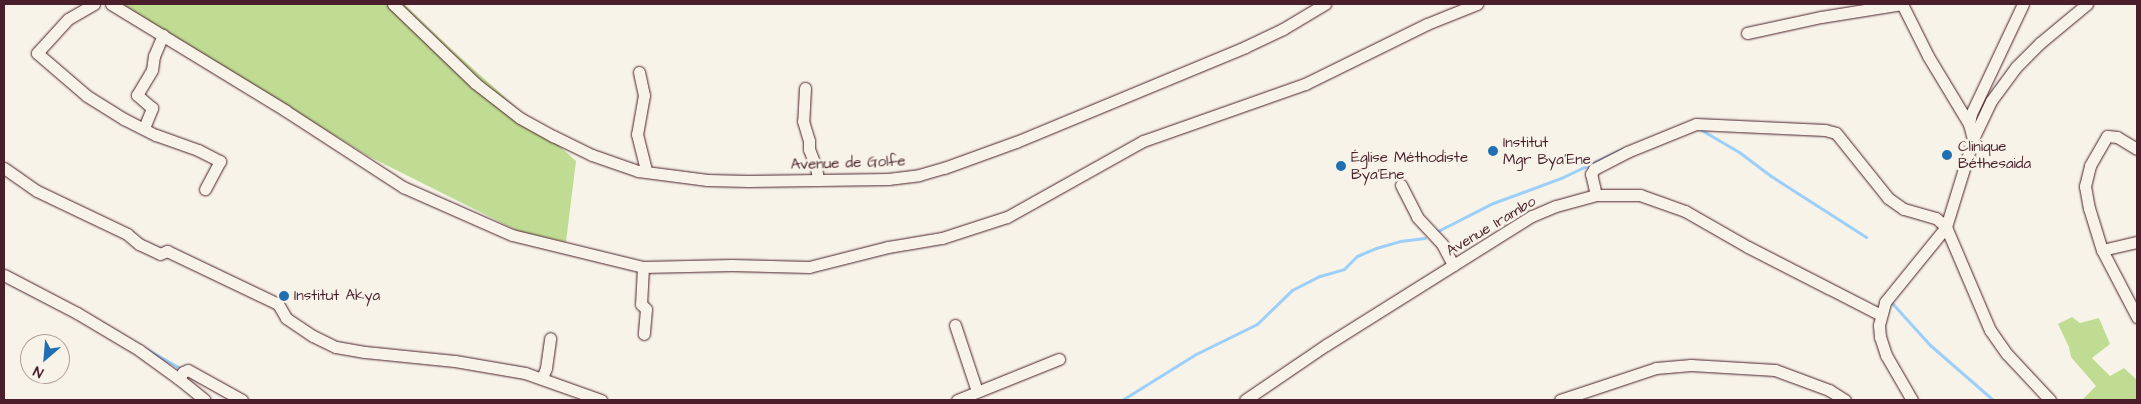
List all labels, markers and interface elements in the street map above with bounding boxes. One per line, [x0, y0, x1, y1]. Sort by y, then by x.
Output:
place label: Institut Mgr Bya'Ene [1503, 133, 1591, 168]
place label: Clinique Béthesaida [1958, 137, 2031, 172]
marker: Institut Mgr Bya'Ene [1487, 145, 1499, 157]
place label: Église Méthodiste Bya'Ene [1351, 148, 1468, 183]
marker: Clinique Béthesaida [1940, 148, 1954, 162]
street label: Avenue de Golfe [790, 152, 906, 174]
marker: Église Méthodiste Bya'Ene [1335, 160, 1347, 172]
street label: Avenue Irambo [1443, 192, 1539, 260]
place label: Institut Akya [294, 287, 380, 305]
marker: Institut Akya [278, 290, 290, 302]
north arrow [20, 334, 70, 384]
text: N [30, 361, 47, 382]

